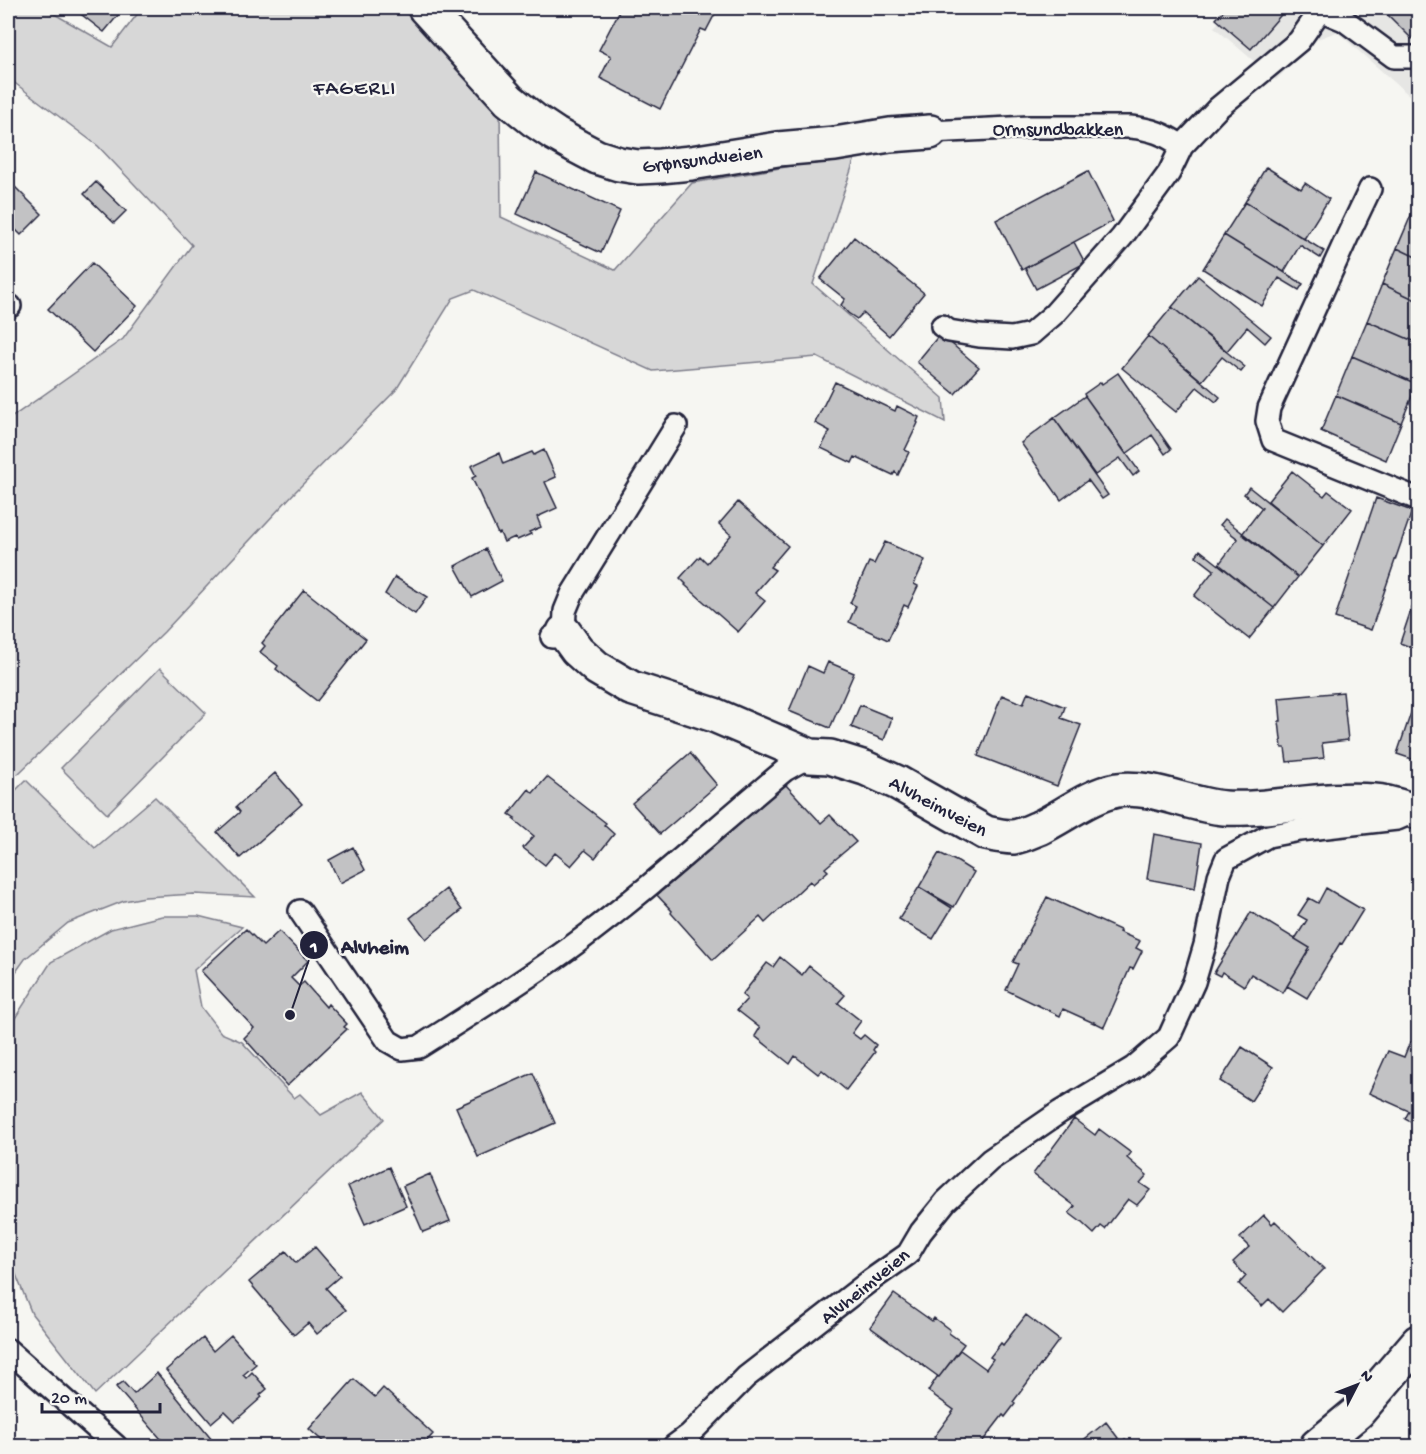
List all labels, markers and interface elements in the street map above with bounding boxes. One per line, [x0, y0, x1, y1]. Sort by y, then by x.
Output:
district label: FAGERLI [312, 78, 397, 103]
street label: Ormsundbakken [993, 120, 1124, 143]
street label: Grønsundveien [641, 143, 764, 180]
street label: Alvheimveien [884, 773, 991, 844]
callout: Alvheim [299, 926, 421, 965]
text: Alvheim [340, 937, 409, 962]
text: 1 [309, 938, 318, 959]
street label: Alvheimveien [817, 1245, 916, 1331]
north arrow [1327, 1355, 1387, 1415]
text: N [1355, 1367, 1376, 1388]
scale bar [42, 1376, 160, 1414]
text: 20 m [51, 1389, 87, 1410]

